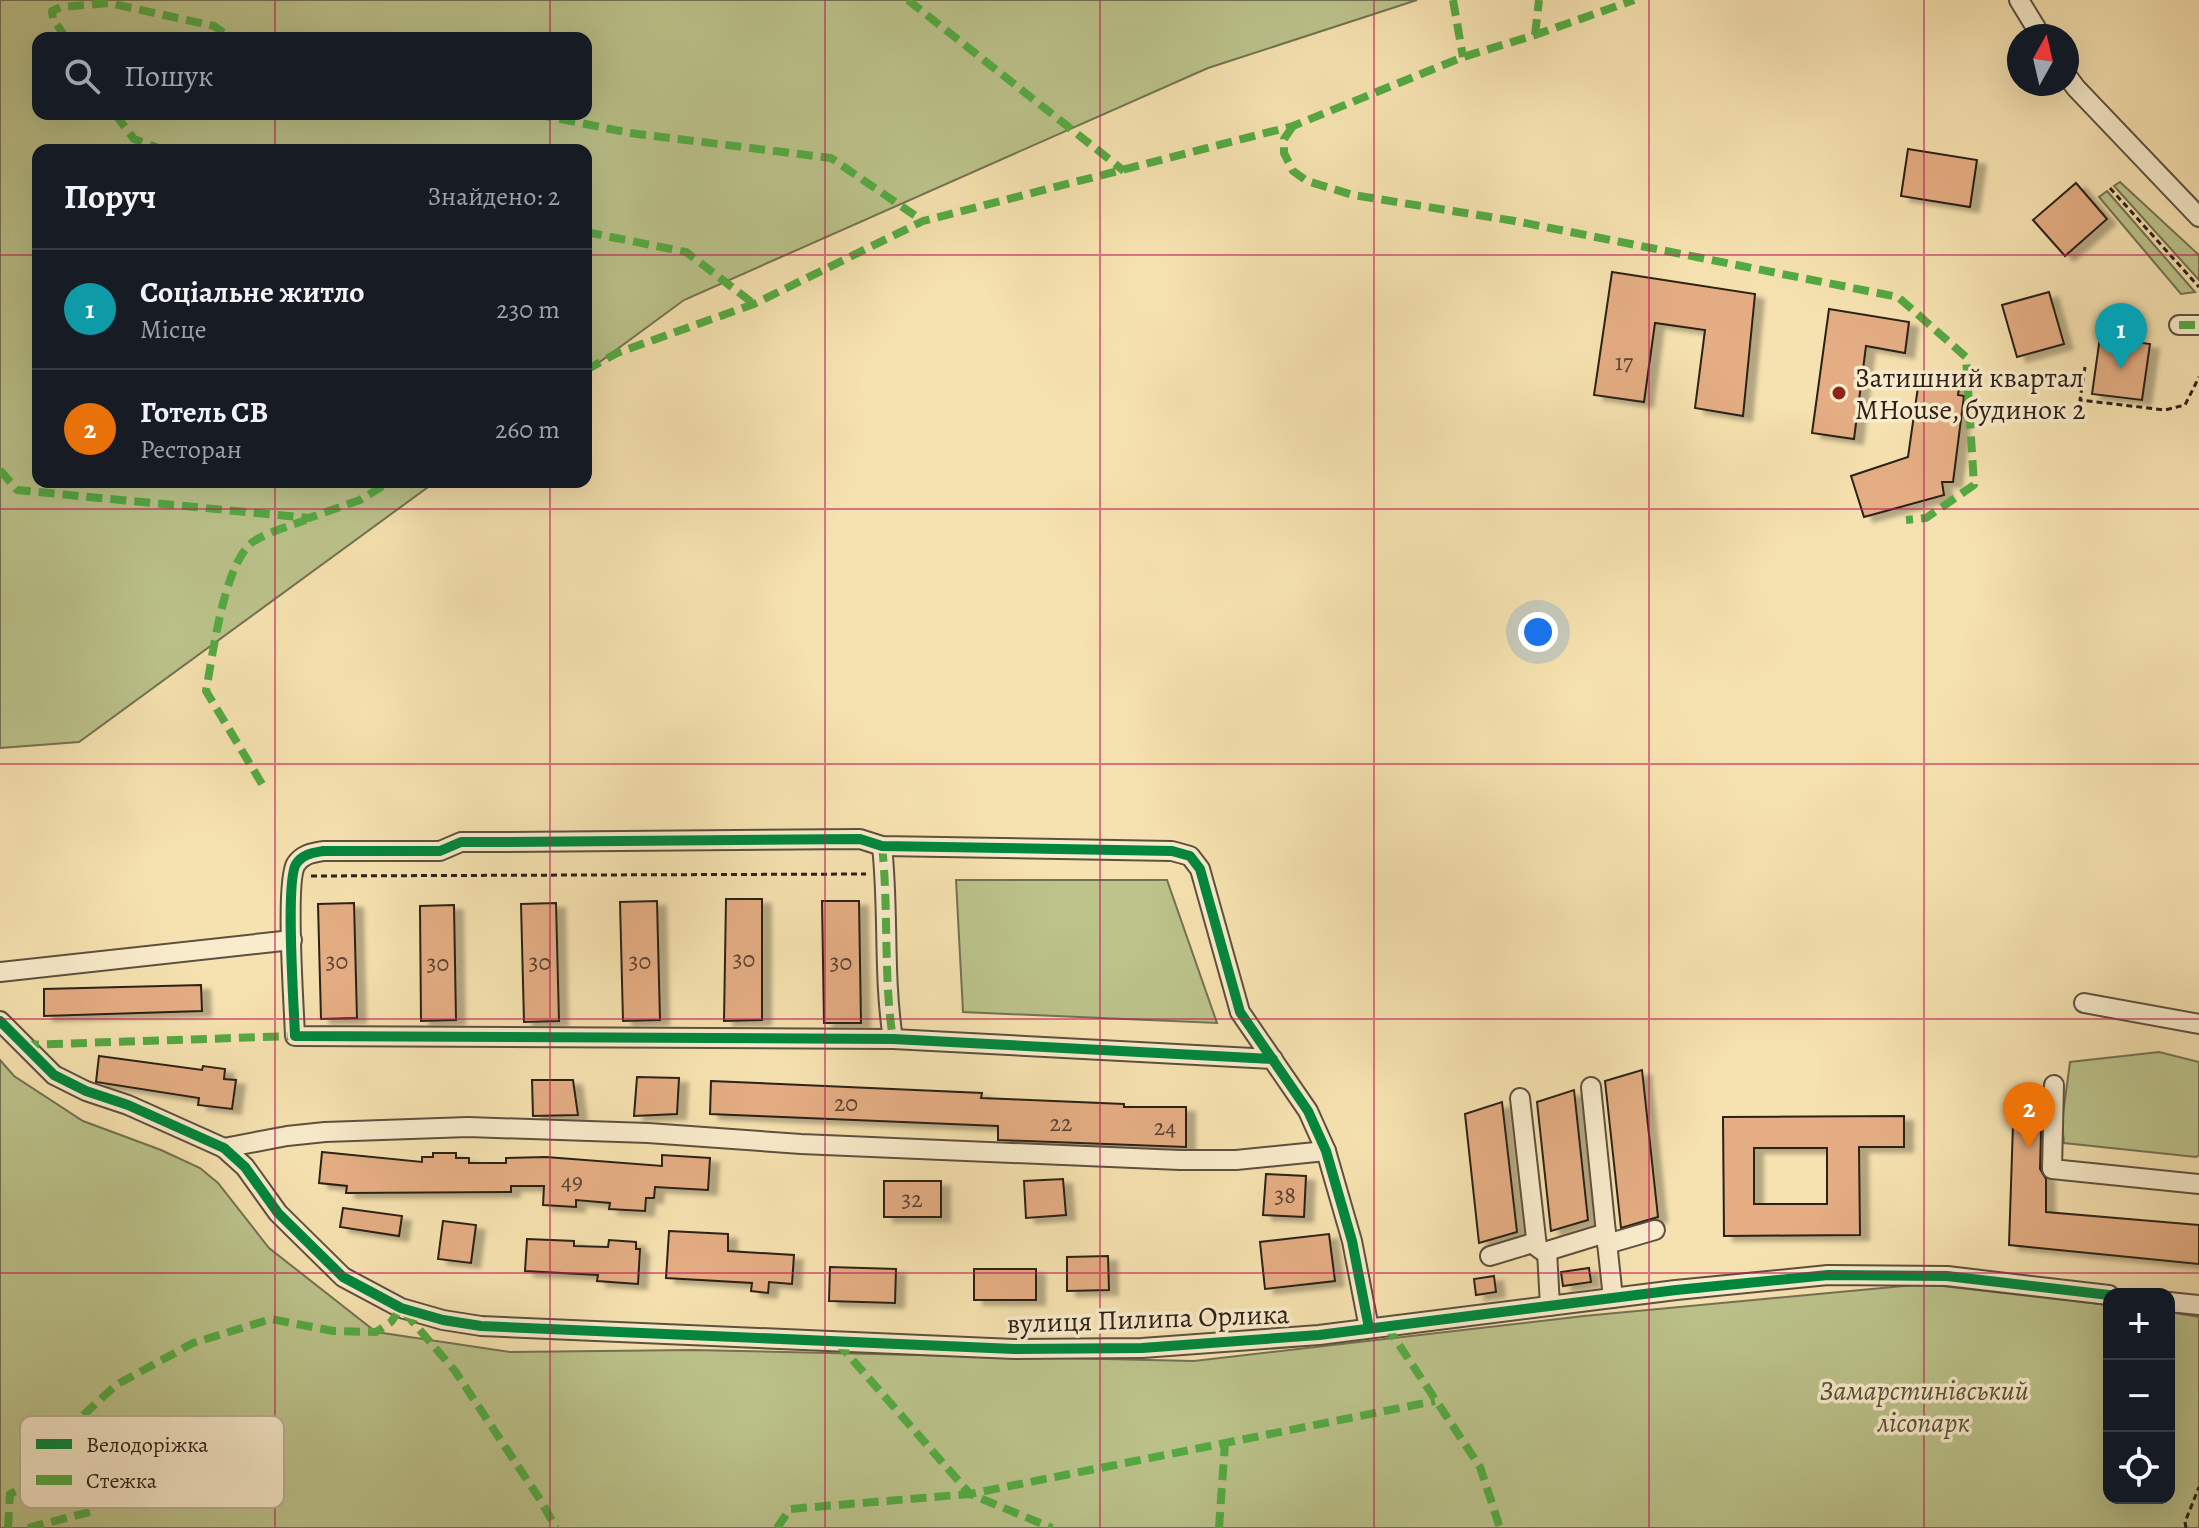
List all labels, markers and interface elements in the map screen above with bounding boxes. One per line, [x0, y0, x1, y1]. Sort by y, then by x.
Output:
north arrow [2007, 24, 2079, 96]
search box [32, 32, 592, 120]
icon: search [60, 54, 104, 98]
text: Пошук [124, 56, 214, 96]
text: Поруч [64, 173, 156, 220]
text: Знайдено: 2 [428, 179, 560, 214]
text: Соціальне житло [140, 272, 364, 312]
text: 1 [85, 292, 95, 327]
text: 230 m [496, 292, 560, 327]
pin: 1 [2095, 303, 2147, 369]
text: Місце [140, 312, 207, 347]
house number: 17 [1615, 346, 1634, 378]
place label: Затишний квартал MHouse, будинок 2 [1855, 359, 2085, 429]
marker: Затишний квартал MHouse, будинок 2 [1830, 384, 1848, 402]
text: Готель СВ [140, 392, 268, 432]
text: 2 [84, 412, 96, 447]
text: 260 m [495, 412, 560, 447]
text: Ресторан [140, 432, 242, 467]
your location [1518, 612, 1558, 652]
house number: 30 [733, 943, 755, 975]
house number: 30 [326, 945, 348, 977]
house number: 30 [629, 945, 651, 977]
house number: 30 [529, 946, 551, 978]
house number: 30 [830, 946, 852, 978]
house number: 30 [427, 947, 449, 979]
pin: 2 [2003, 1082, 2055, 1148]
house number: 20 [834, 1087, 858, 1119]
house number: 22 [1050, 1107, 1072, 1139]
house number: 24 [1154, 1111, 1176, 1143]
house number: 49 [561, 1165, 583, 1197]
house number: 38 [1274, 1179, 1296, 1211]
house number: 32 [901, 1183, 923, 1215]
map controls [2103, 1288, 2175, 1504]
button: + [2103, 1288, 2175, 1360]
street label: вулиця Пилипа Орлика [1006, 1295, 1290, 1343]
button: − [2103, 1360, 2175, 1432]
park label: Замарстинівський лісопарк [1819, 1372, 2029, 1442]
legend [20, 1416, 284, 1508]
text: Велодоріжка [86, 1430, 209, 1460]
button: locate [2103, 1432, 2175, 1504]
text: Стежка [86, 1466, 158, 1496]

